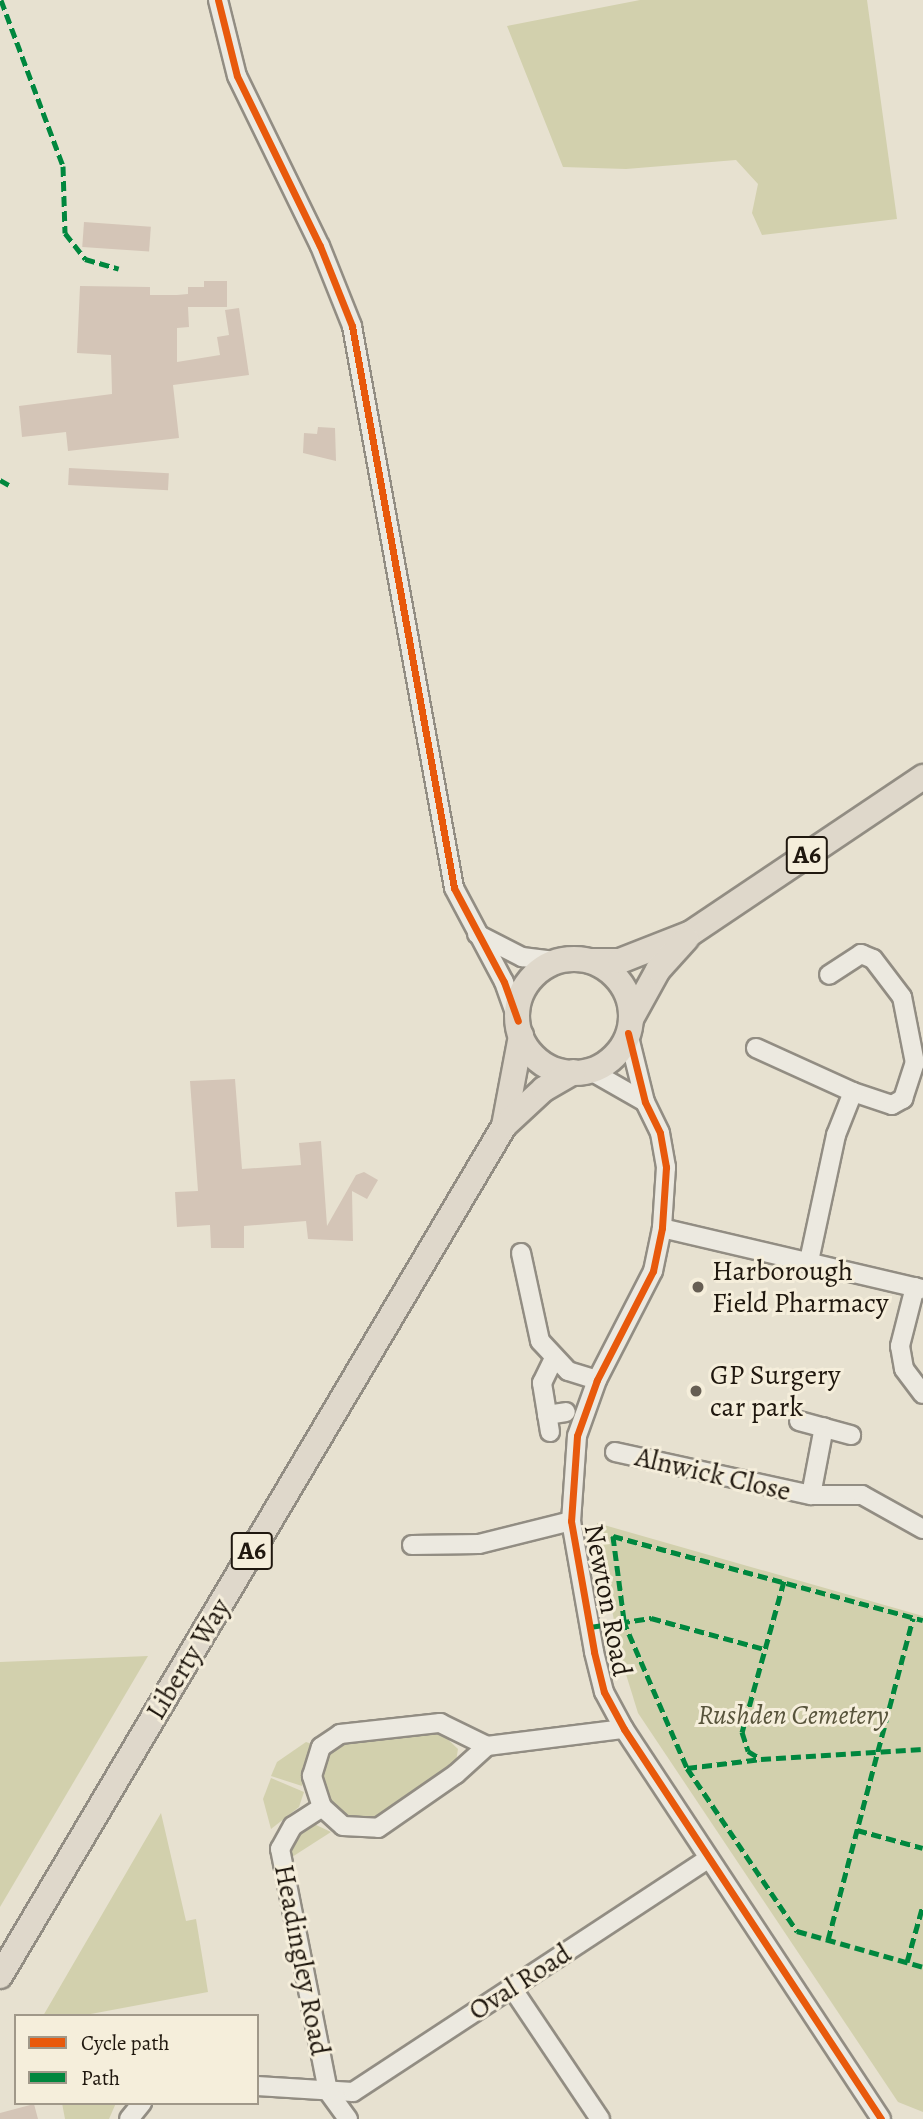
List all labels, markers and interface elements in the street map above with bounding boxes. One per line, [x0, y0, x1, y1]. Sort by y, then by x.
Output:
road number: A6 [784, 832, 830, 877]
place label: Harborough Field Pharmacy [712, 1254, 888, 1320]
marker: Harborough Field Pharmacy [690, 1279, 706, 1295]
place label: GP Surgery car park [710, 1358, 841, 1424]
marker: GP Surgery car park [688, 1383, 704, 1399]
street label: Alnwick Close [632, 1440, 794, 1508]
street label: Newton Road [577, 1521, 639, 1679]
road number: A6 [229, 1528, 275, 1574]
street label: Liberty Way [139, 1592, 237, 1726]
park label: Rushden Cemetery [697, 1698, 889, 1732]
street label: Headingley Road [267, 1862, 337, 2058]
street label: Oval Road [462, 1936, 578, 2028]
legend [14, 2014, 259, 2105]
text: Cycle path [81, 2029, 170, 2057]
text: Path [81, 2064, 120, 2092]

